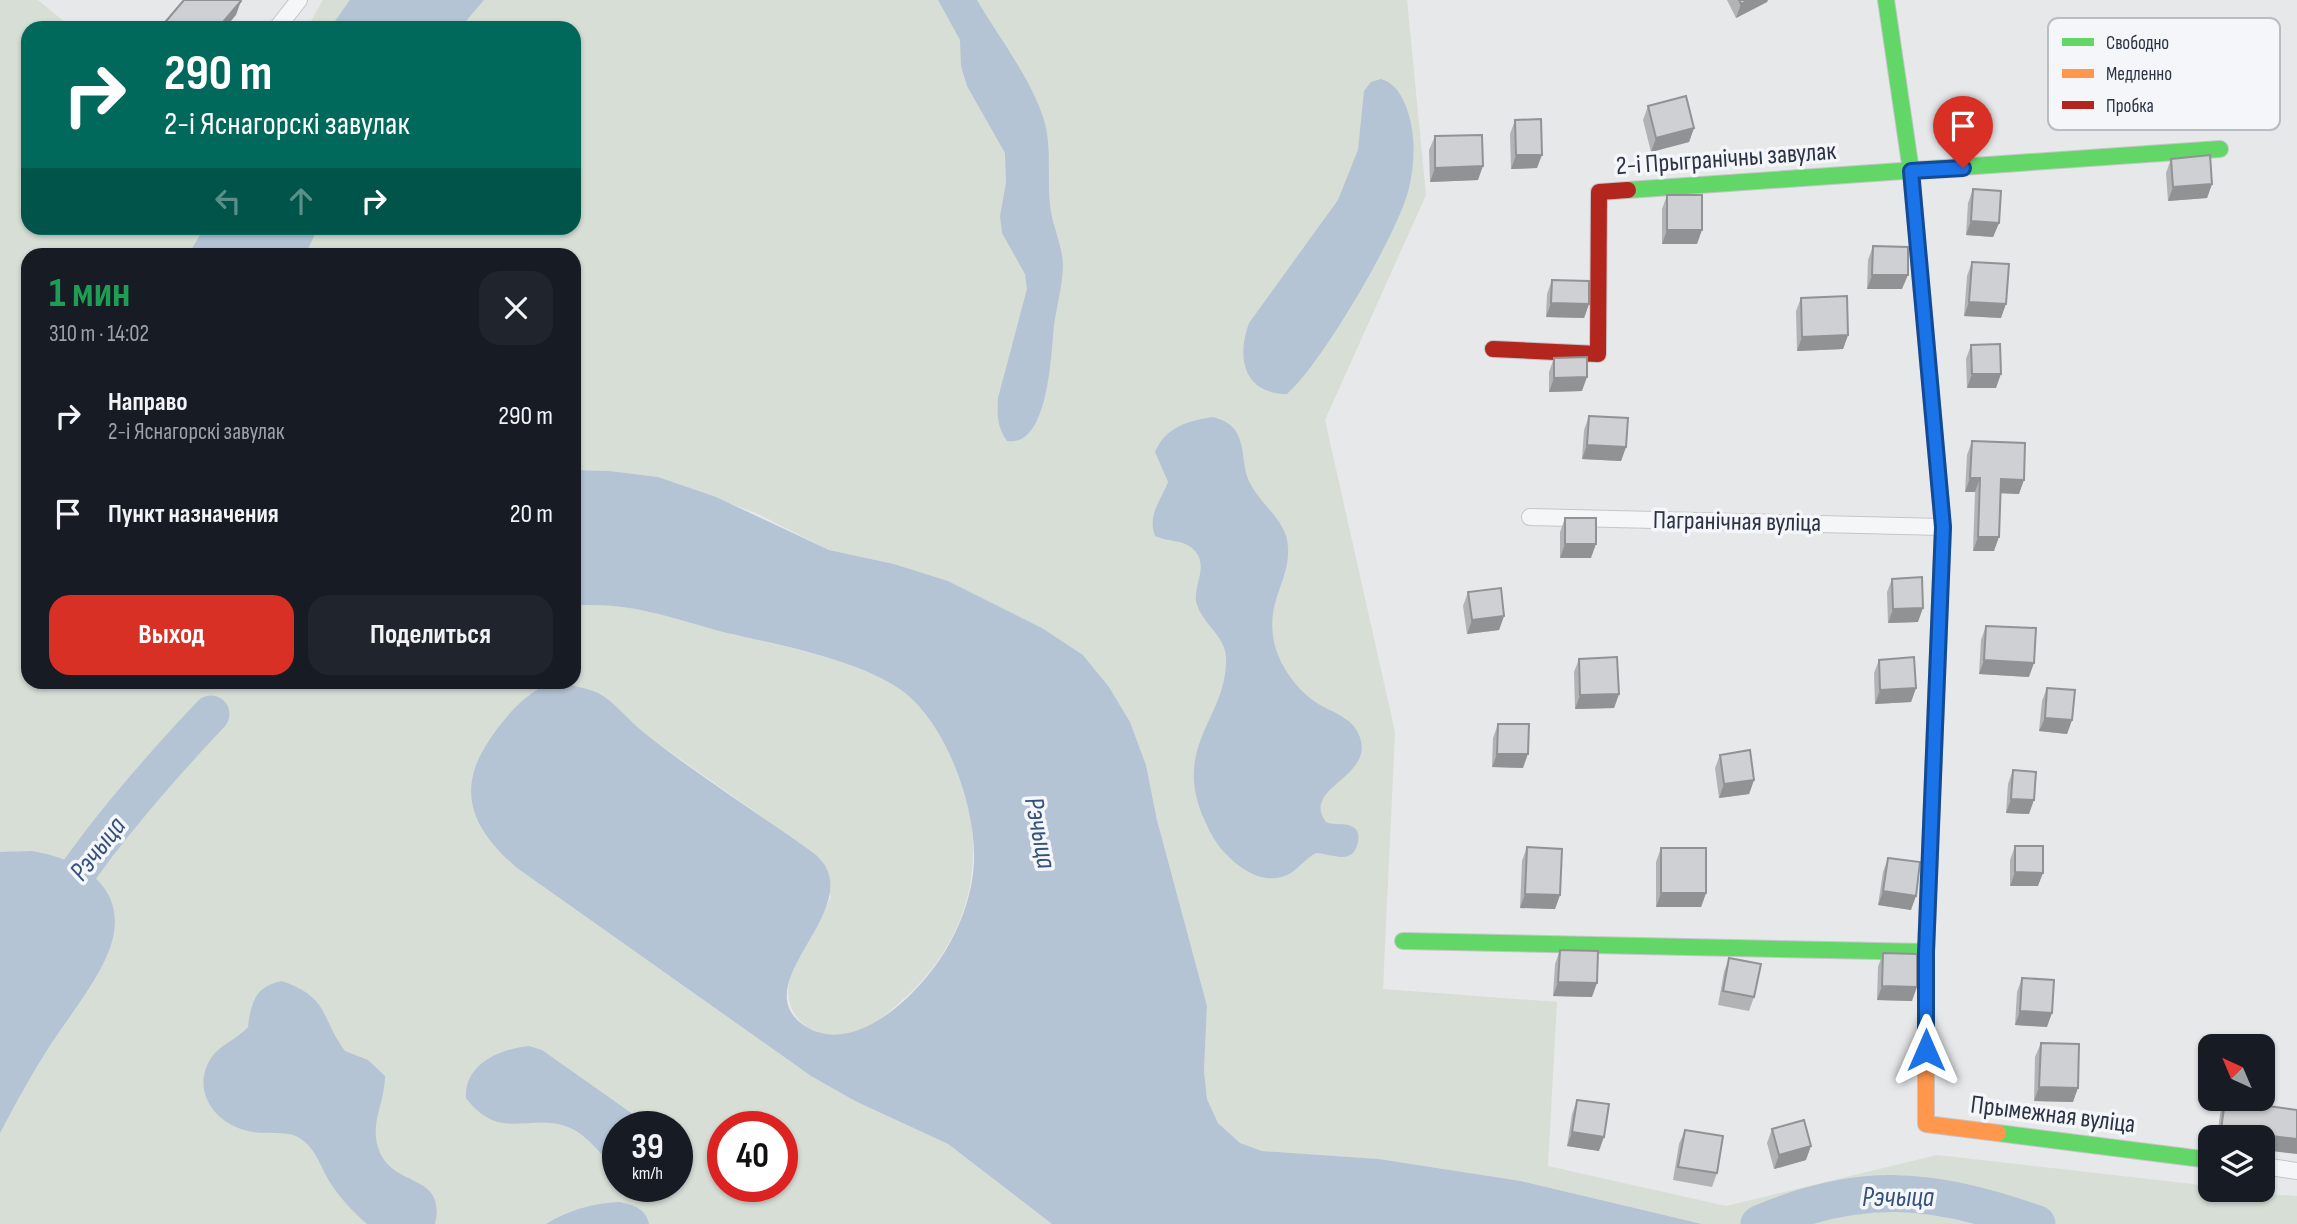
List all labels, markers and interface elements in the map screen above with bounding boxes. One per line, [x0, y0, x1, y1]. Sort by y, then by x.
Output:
legend [2048, 18, 2280, 130]
text: Свободно [2106, 32, 2169, 55]
text: 290 m [164, 45, 272, 104]
icon: right [49, 49, 140, 140]
text: Медленно [2106, 63, 2172, 86]
text: Пробка [2106, 95, 2154, 118]
pin [1933, 96, 1993, 168]
text: 2-і Яснагорскі завулак [164, 105, 410, 144]
icon: arrive [1944, 107, 1982, 145]
street label: 2-і Прыгранічны завулак [1615, 136, 1837, 182]
icon: left [209, 182, 247, 220]
icon: ahead [282, 182, 320, 220]
icon: right [355, 182, 393, 220]
text: 1 мин [49, 268, 130, 319]
button: close [479, 271, 553, 345]
text: 310 m · 14:02 [49, 320, 149, 348]
text: Направо [108, 387, 187, 418]
icon: right [49, 397, 87, 435]
text: 290 m [498, 401, 553, 432]
text: 2-і Яснагорскі завулак [108, 418, 284, 446]
icon: arrive [49, 495, 87, 533]
text: Пункт назначения [108, 499, 279, 530]
text: 20 m [510, 499, 553, 530]
street label: Пагранічная вуліца [1653, 505, 1821, 539]
button: Выход [49, 595, 294, 675]
button: Поделиться [308, 595, 553, 675]
water label: Рэчыца [1017, 795, 1063, 872]
water label: Рэчыца [63, 810, 134, 888]
position arrow [1889, 1013, 1963, 1087]
north arrow [2198, 1034, 2275, 1111]
map controls [2198, 1034, 2275, 1202]
street label: Прымежная вуліца [1969, 1090, 2137, 1140]
speed limit sign: 40 [707, 1111, 798, 1202]
button: layers [2198, 1125, 2275, 1202]
text: 39 [631, 1126, 664, 1169]
text: km/h [632, 1163, 663, 1184]
water label: Рэчыца [1862, 1181, 1935, 1214]

